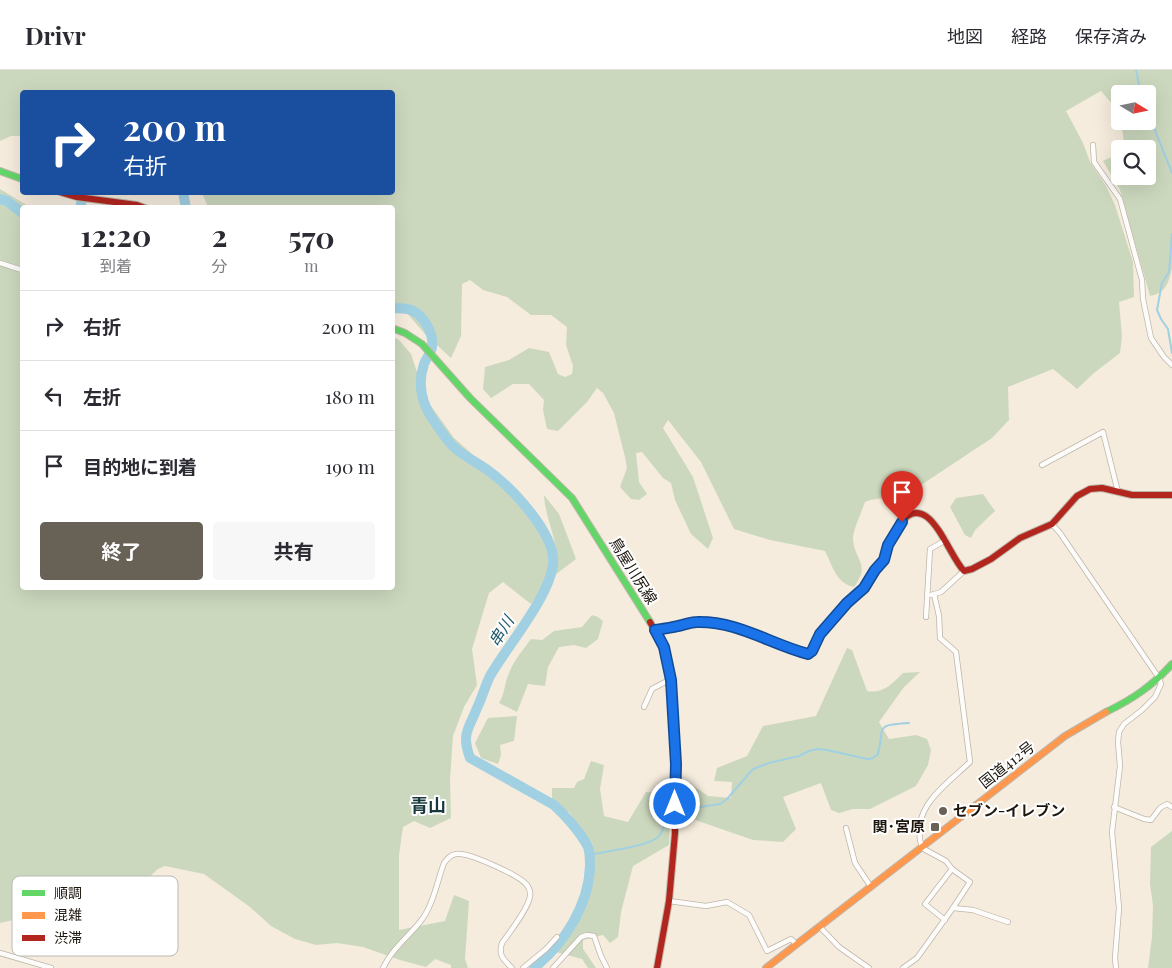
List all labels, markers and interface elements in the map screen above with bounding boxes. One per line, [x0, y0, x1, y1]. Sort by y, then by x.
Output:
text: Drivr [25, 19, 86, 51]
text: 地図 [947, 24, 983, 48]
text: 経路 [1011, 24, 1047, 48]
text: 保存済み [1075, 24, 1147, 48]
north arrow [1111, 85, 1156, 130]
map controls [1111, 85, 1156, 185]
text: 200 m [123, 103, 226, 150]
icon: right [40, 110, 105, 175]
button: search [1111, 140, 1156, 185]
text: 右折 [123, 150, 167, 180]
text: 12:20 [80, 215, 151, 255]
text: 2 [212, 215, 227, 255]
text: 570 [288, 217, 335, 257]
text: 到着 [100, 255, 132, 276]
text: 分 [212, 255, 228, 276]
text: m [304, 255, 318, 276]
icon: right [40, 312, 68, 340]
text: 右折 [83, 313, 121, 339]
text: 200 m [321, 313, 375, 339]
icon: left [40, 382, 68, 410]
text: 左折 [83, 383, 121, 409]
text: 180 m [325, 383, 375, 409]
icon: arrive [40, 452, 68, 480]
text: 目的地に到着 [83, 453, 197, 479]
text: 190 m [325, 453, 375, 479]
pin [881, 471, 923, 522]
icon: arrive [888, 478, 916, 506]
button: 終了 [40, 522, 203, 580]
button: 共有 [213, 522, 375, 580]
street label: 鳥屋川尻線 [605, 533, 662, 608]
water label: 串川 [483, 610, 519, 650]
street label: 国道412号 [975, 736, 1038, 792]
position arrow [648, 777, 700, 829]
district label: 青山 [410, 793, 446, 817]
place label: セブン-イレブン [953, 800, 1065, 820]
marker: セブン-イレブン [937, 805, 949, 817]
place label: 関･宮原 [872, 816, 925, 836]
marker: 関･宮原 [929, 821, 941, 833]
legend [12, 876, 178, 956]
text: 順調 [54, 883, 82, 902]
text: 混雑 [54, 905, 82, 924]
text: 渋滞 [54, 928, 82, 947]

